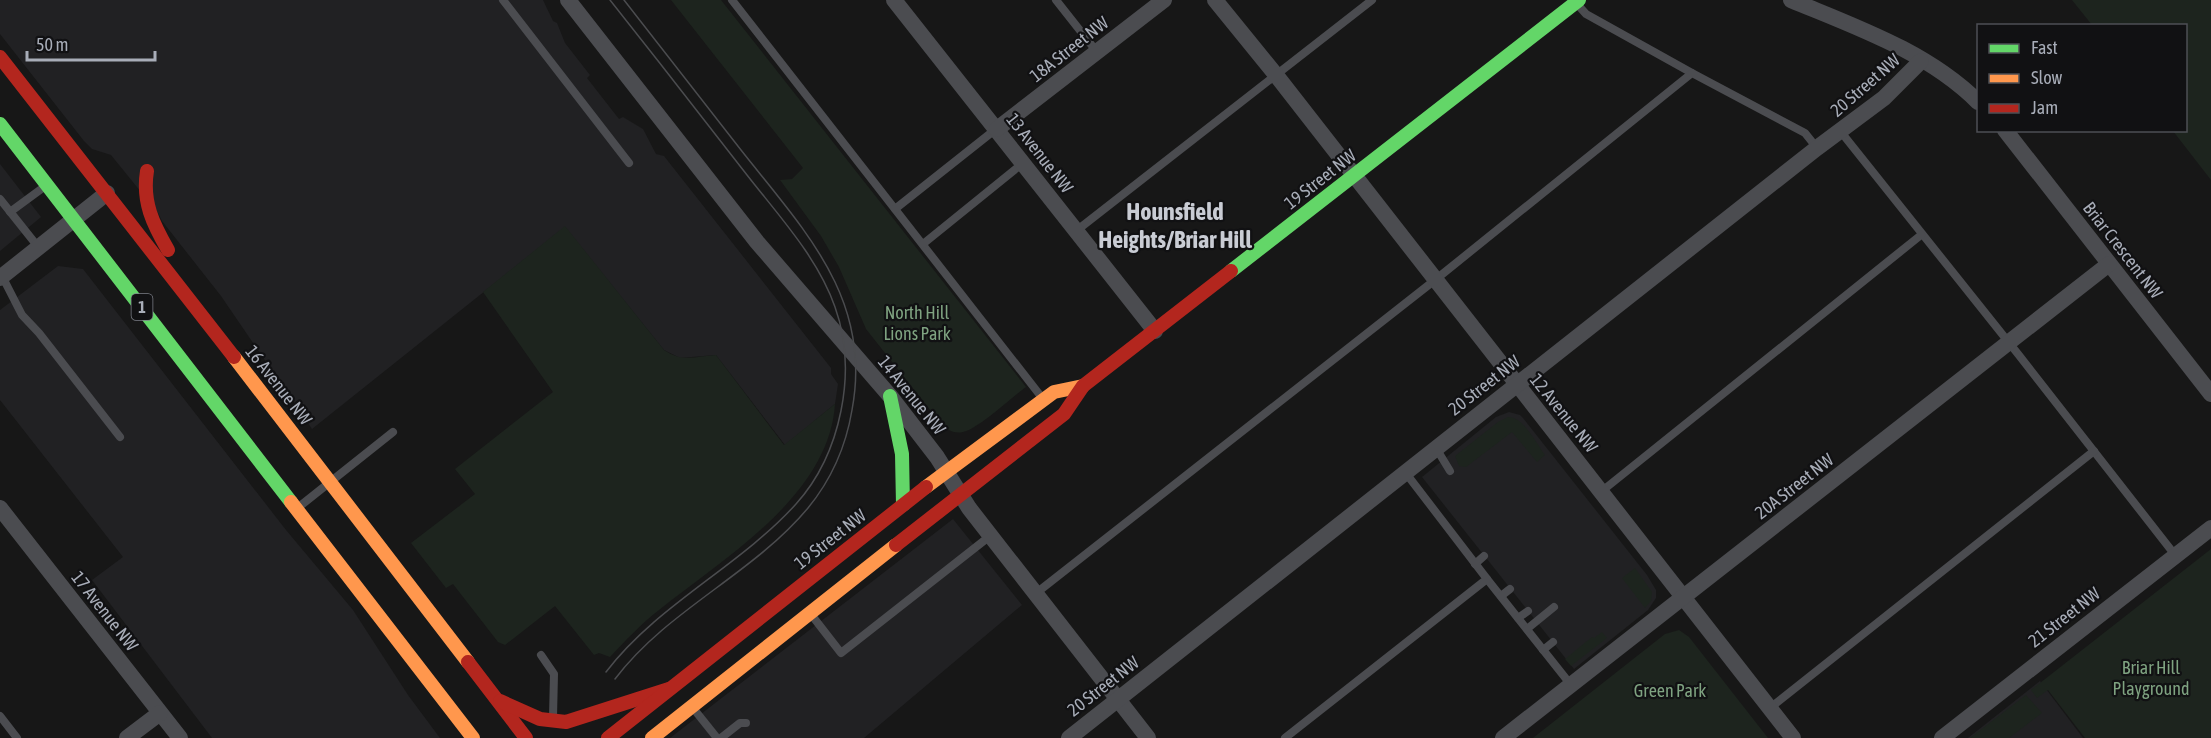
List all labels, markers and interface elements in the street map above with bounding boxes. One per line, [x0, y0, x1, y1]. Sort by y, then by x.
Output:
street label: 18A Street NW [1026, 12, 1112, 86]
scale bar [27, 24, 154, 62]
legend [1977, 24, 2187, 132]
text: 50 m [36, 34, 68, 55]
text: Fast [2031, 37, 2058, 58]
street label: 20 Street NW [1826, 49, 1904, 121]
text: Slow [2031, 67, 2062, 88]
text: Jam [2031, 97, 2058, 118]
street label: 13 Avenue NW [1002, 109, 1078, 197]
street label: 19 Street NW [1280, 145, 1360, 213]
street label: Briar Crescent NW [2079, 197, 2167, 303]
district label: Hounsfield Heights/Briar Hill [1098, 198, 1252, 253]
road number: 1 [132, 294, 152, 320]
park label: North Hill Lions Park [883, 302, 951, 344]
street label: 16 Avenue NW [241, 341, 317, 429]
street label: 14 Avenue NW [874, 351, 950, 439]
street label: 20 Street NW [1444, 351, 1524, 419]
street label: 12 Avenue NW [1526, 369, 1602, 457]
street label: 20A Street NW [1751, 449, 1837, 523]
street label: 19 Street NW [790, 505, 870, 573]
street label: 17 Avenue NW [67, 567, 143, 655]
street label: 21 Street NW [2024, 583, 2104, 651]
street label: 20 Street NW [1063, 652, 1143, 720]
park label: Briar Hill Playground [2113, 657, 2189, 699]
park label: Green Park [1634, 680, 1706, 701]

